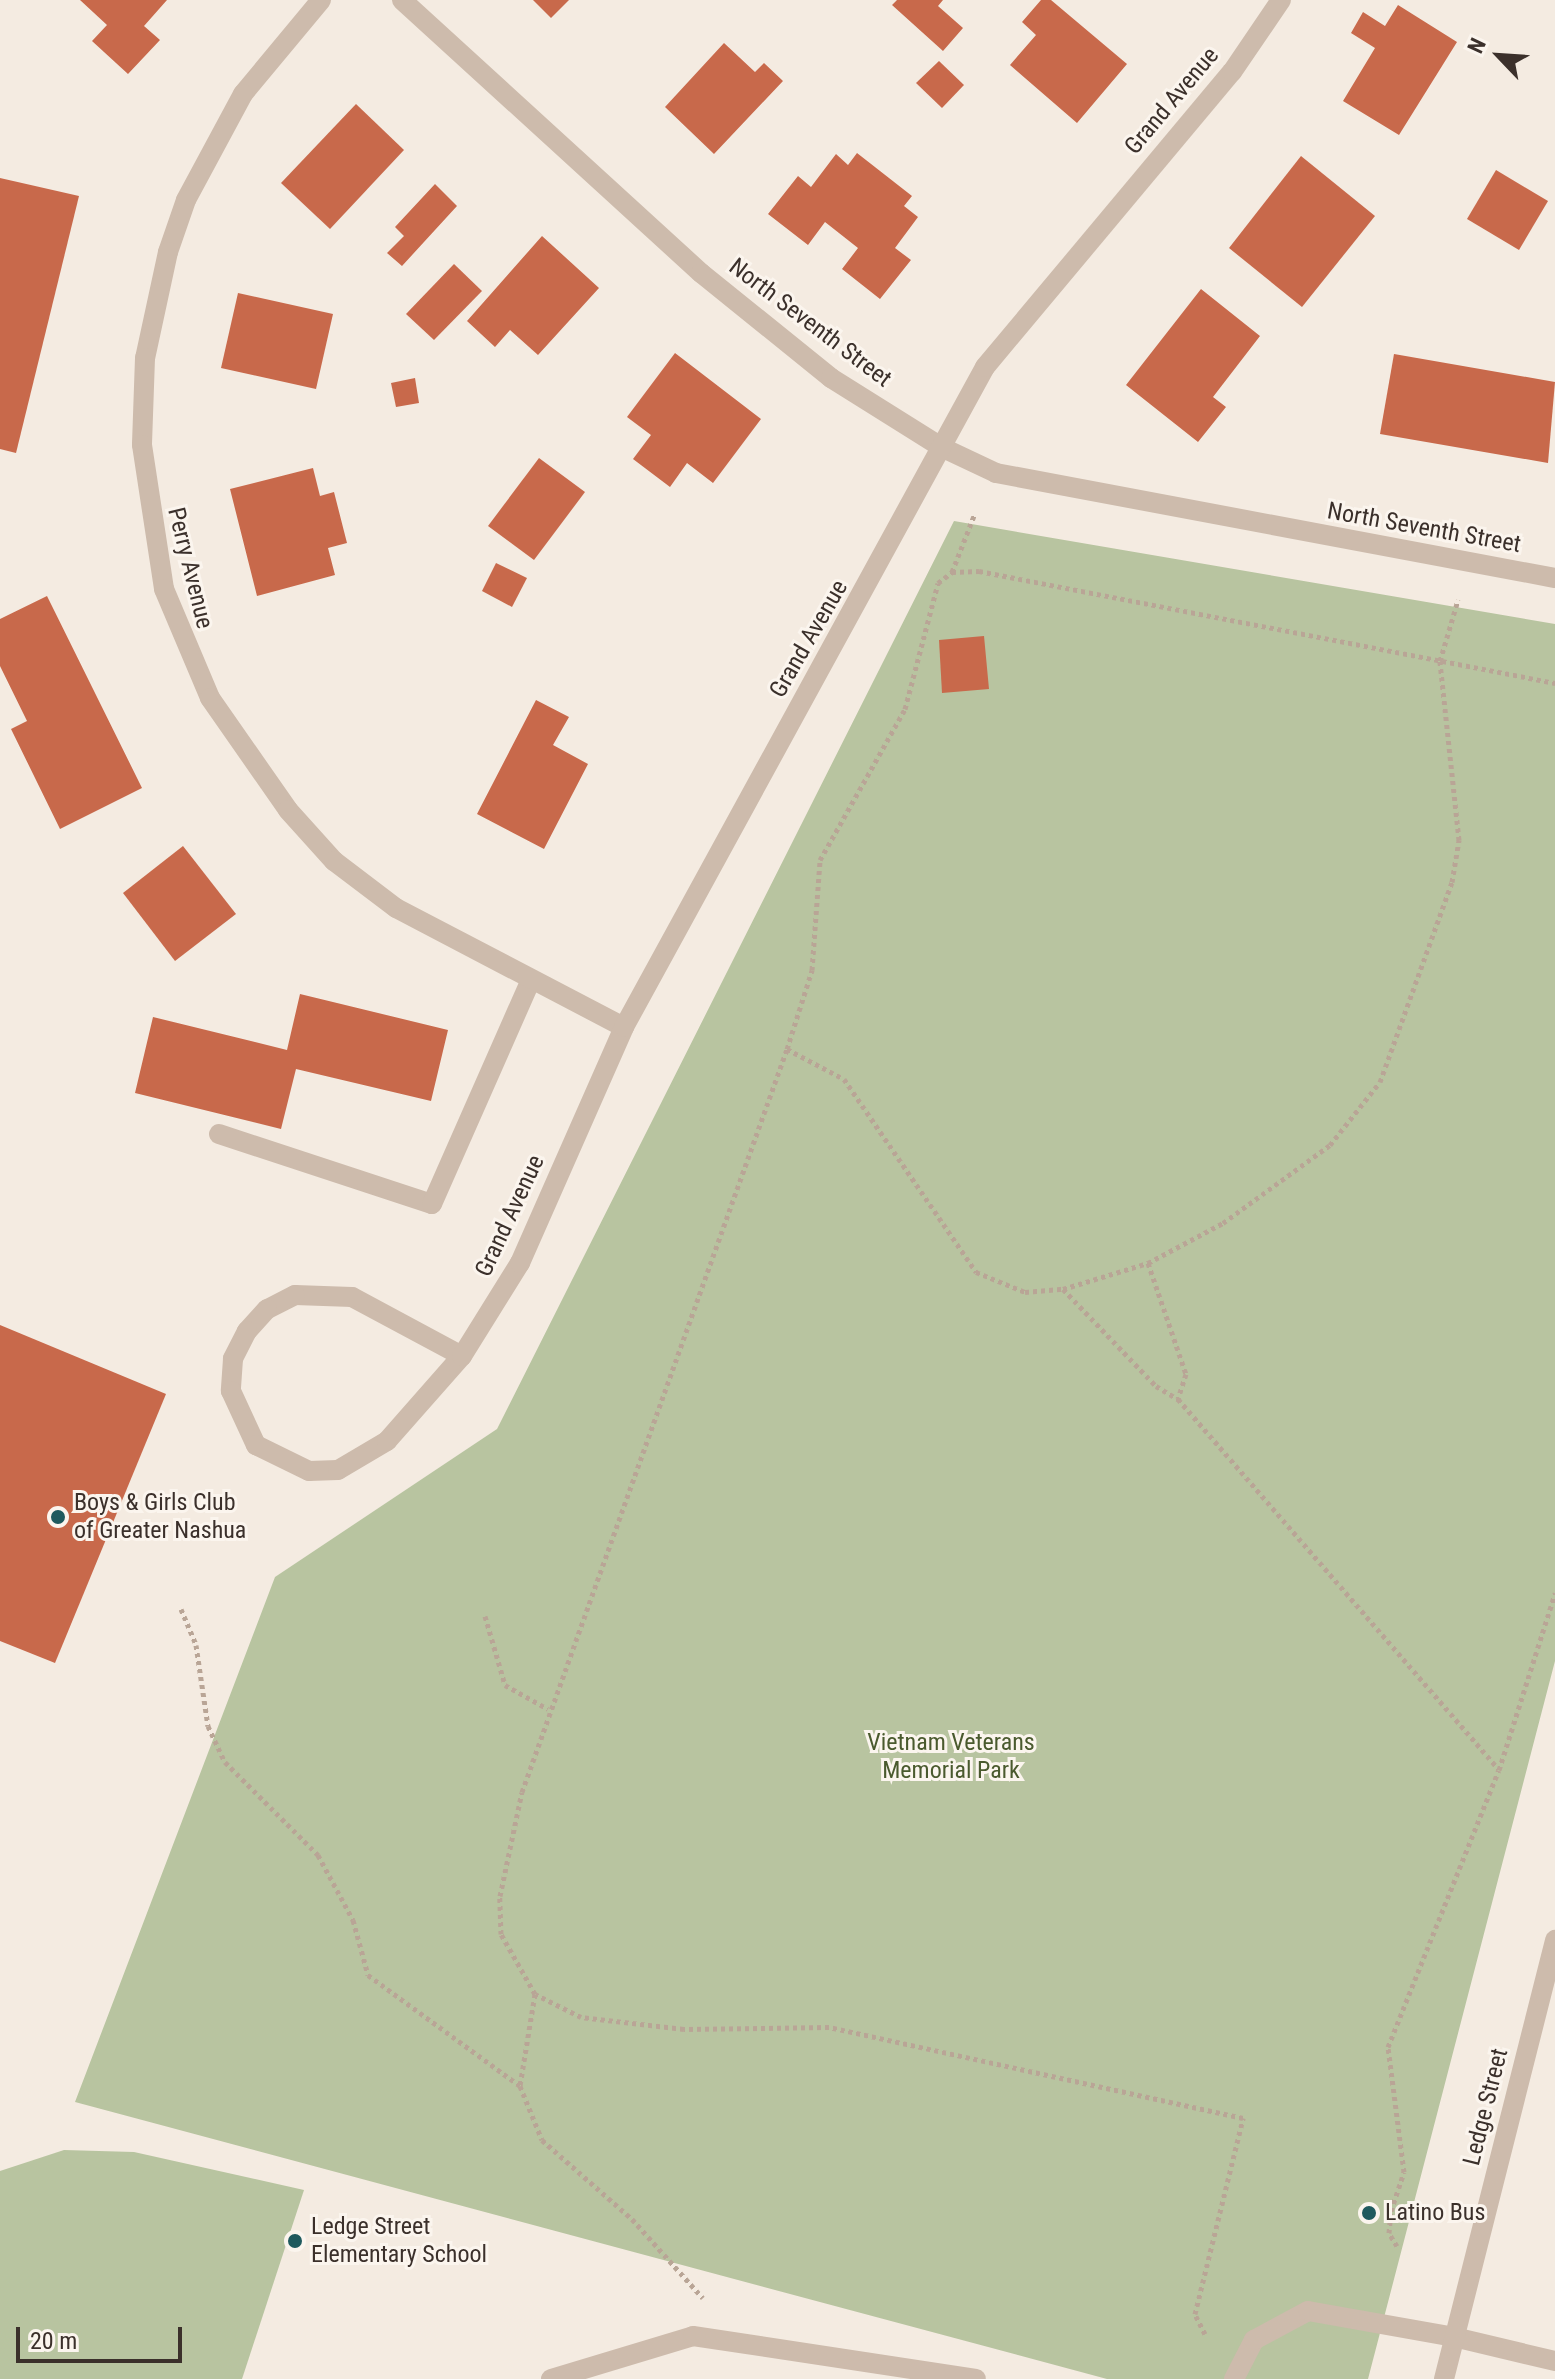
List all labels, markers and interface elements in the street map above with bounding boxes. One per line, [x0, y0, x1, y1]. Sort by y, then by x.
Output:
north arrow [1459, 16, 1539, 96]
text: N [1463, 34, 1491, 57]
street label: Grand Avenue [1119, 42, 1225, 160]
street label: North Seventh Street [723, 253, 897, 393]
street label: North Seventh Street [1325, 497, 1523, 559]
street label: Perry Avenue [161, 504, 219, 632]
street label: Grand Avenue [764, 575, 854, 703]
street label: Grand Avenue [469, 1151, 551, 1281]
place label: Boys & Girls Club of Greater Nashua [74, 1489, 246, 1545]
marker: Boys & Girls Club of Greater Nashua [49, 1508, 67, 1526]
park label: Vietnam Veterans Memorial Park [867, 1729, 1035, 1785]
street label: Ledge Street [1458, 2046, 1514, 2168]
place label: Latino Bus [1385, 2199, 1485, 2227]
marker: Latino Bus [1360, 2204, 1378, 2222]
place label: Ledge Street Elementary School [311, 2213, 487, 2269]
marker: Ledge Street Elementary School [286, 2232, 304, 2250]
scale bar [20, 2311, 186, 2361]
text: 20 m [30, 2327, 77, 2355]

